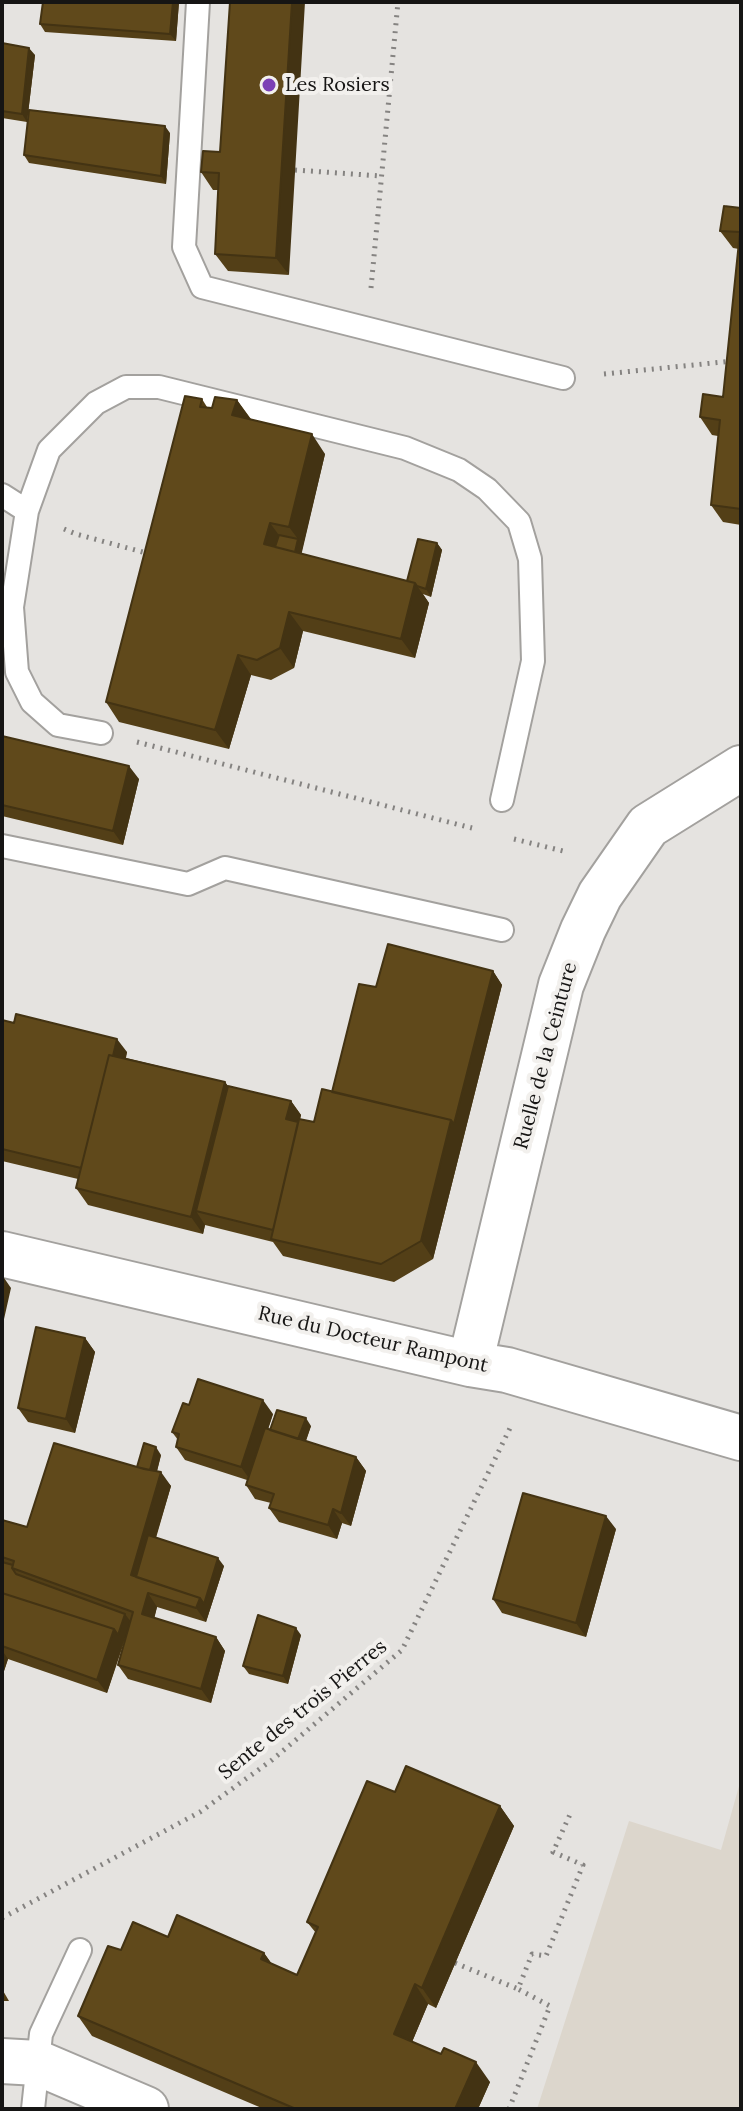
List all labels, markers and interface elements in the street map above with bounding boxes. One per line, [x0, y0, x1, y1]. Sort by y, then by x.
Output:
place label: Les Rosiers [285, 73, 390, 97]
marker: Les Rosiers [260, 76, 278, 94]
street label: Ruelle de la Ceinture [509, 960, 583, 1152]
street label: Rue du Docteur Rampont [256, 1302, 490, 1378]
street label: Sente des trois Pierres [214, 1635, 392, 1785]

